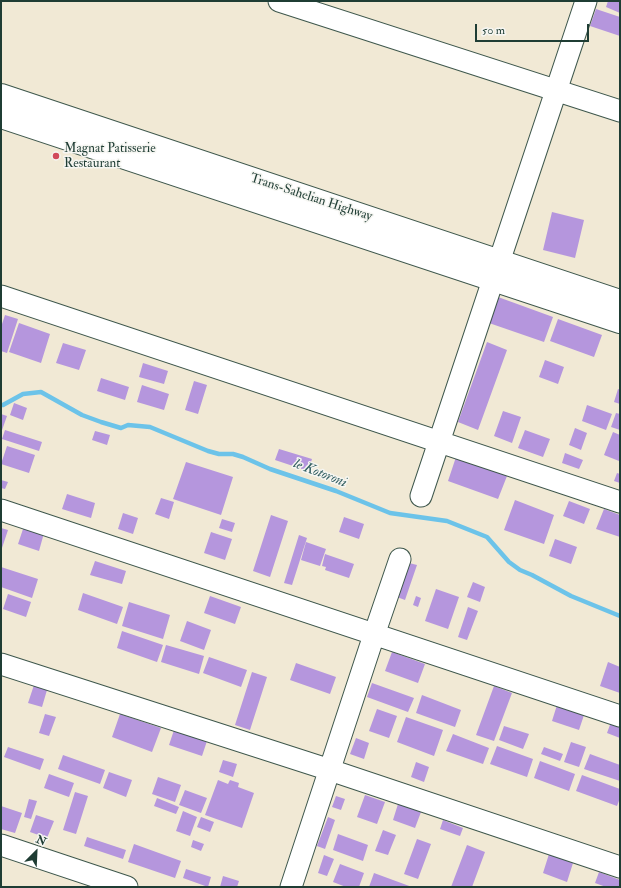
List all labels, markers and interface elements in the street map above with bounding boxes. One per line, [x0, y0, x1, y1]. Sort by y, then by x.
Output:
scale bar [477, 16, 591, 42]
text: 50 m [482, 23, 505, 38]
place label: Magnat Patisserie Restaurant [64, 141, 156, 172]
marker: Magnat Patisserie Restaurant [51, 151, 61, 161]
street label: Trans-Sahelian Highway [248, 171, 374, 225]
water label: le Kotoroni [291, 456, 349, 492]
north arrow [16, 832, 56, 872]
text: N [34, 833, 48, 849]

